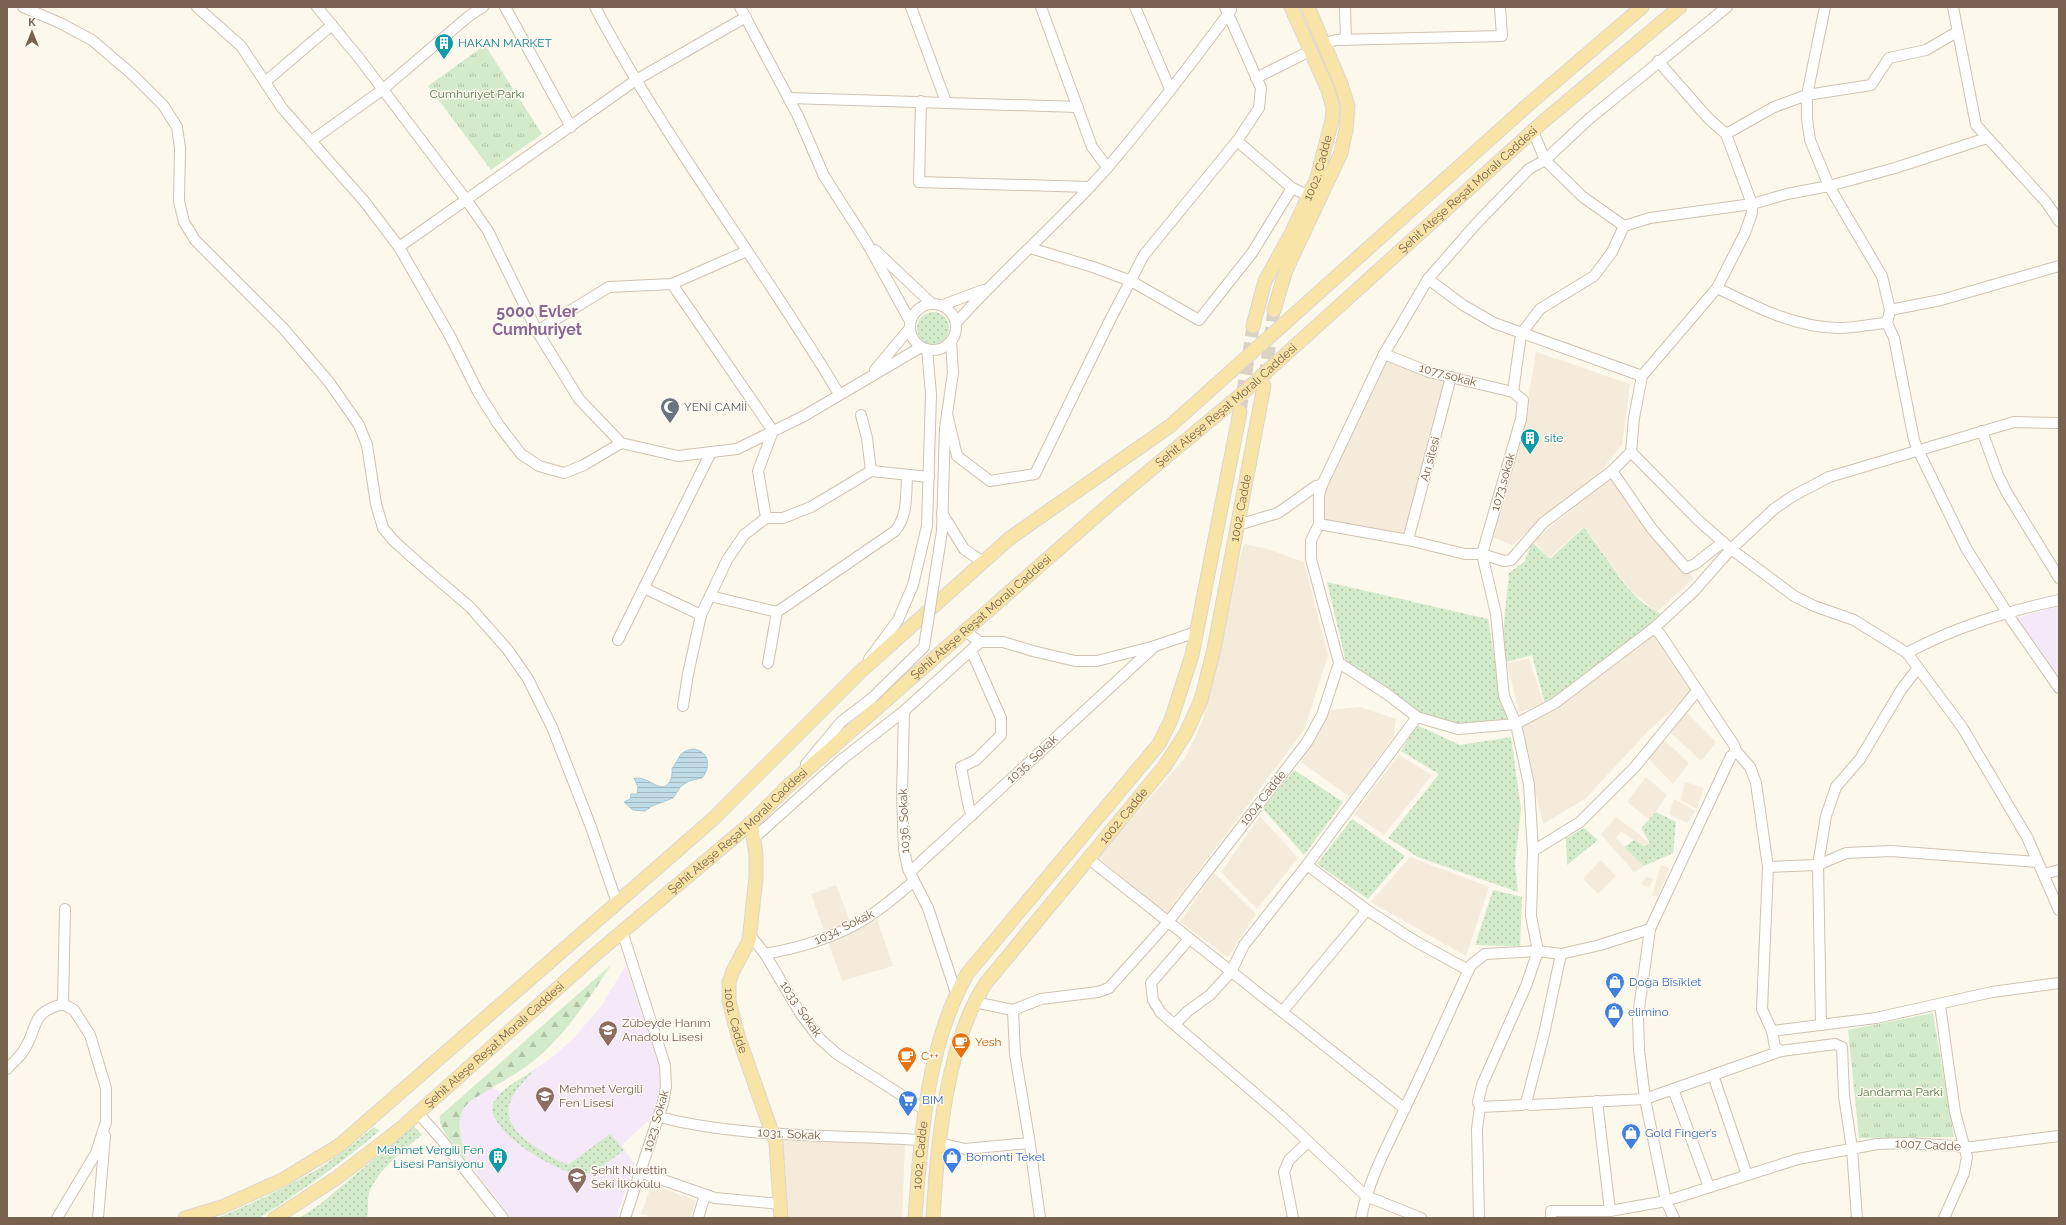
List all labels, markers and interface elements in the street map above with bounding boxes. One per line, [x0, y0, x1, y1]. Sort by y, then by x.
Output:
north arrow [12, 12, 52, 52]
text: K [28, 16, 36, 29]
building icon: HAKAN MARKET [433, 32, 455, 60]
place label: HAKAN MARKET [458, 36, 553, 50]
park label: Cumhuriyet Parkı [430, 87, 524, 101]
street label: Şehit Ateşe Reşat Moralı Caddesi [1396, 124, 1540, 256]
street label: 1002. Cadde [1300, 134, 1335, 203]
district label: 5000 Evler Cumhuriyet [492, 302, 582, 339]
street label: Şehit Ateşe Reşat Moralı Caddesi [1152, 341, 1300, 470]
street label: 1077.sokak [1418, 361, 1479, 390]
mosque icon: YENİ CAMİİ [659, 396, 681, 424]
place label: YENİ CAMİİ [684, 400, 747, 414]
building icon: site [1519, 427, 1541, 455]
place label: site [1544, 431, 1563, 445]
street label: Arı sitesi [1417, 435, 1443, 483]
street label: 1073.sokak [1488, 451, 1518, 513]
street label: 1002. Cadde [1228, 473, 1254, 543]
street label: Şehit Ateşe Reşat Moralı Caddesi [908, 552, 1054, 682]
street label: 1035. Sokak [1004, 731, 1061, 786]
street label: Şehit Ateşe Reşat Moralı Caddesi [665, 765, 810, 897]
street label: 1004 Cadde [1237, 768, 1289, 828]
street label: 1002. Cadde [1097, 785, 1151, 847]
street label: 1036. Sokak [896, 788, 912, 854]
street label: 1034. Sokak [812, 906, 877, 947]
shop icon: Doğa Bīsīklet [1604, 971, 1626, 999]
place label: Doğa Bīsīklet [1629, 975, 1701, 989]
street label: 1033. Sokak [777, 978, 825, 1040]
street label: Şehit Ateşe Reşat Moralı Caddesi [422, 979, 567, 1111]
street label: 1001. Cadde [722, 988, 751, 1055]
shop icon: elimino [1603, 1001, 1625, 1029]
place label: elimino [1628, 1005, 1669, 1019]
place label: Zübeyde Hanım Anadolu Lisesi [622, 1016, 711, 1044]
school or university icon: Zübeyde Hanım Anadolu Lisesi [597, 1019, 619, 1047]
cafe icon: Yesh [950, 1031, 972, 1059]
place label: Yesh [975, 1035, 1002, 1049]
cafe icon: C++ [896, 1045, 918, 1073]
place label: C++ [921, 1049, 939, 1063]
place label: Mehmet Vergili Fen Lisesi [559, 1082, 643, 1110]
school or university icon: Mehmet Vergili Fen Lisesi [534, 1085, 556, 1113]
park label: Jandarma Parki [1857, 1085, 1943, 1099]
street label: 1023. Sokak [640, 1088, 672, 1154]
supermarket icon: BIM [897, 1089, 919, 1117]
place label: BIM [922, 1093, 944, 1107]
street label: 1002. Cadde [910, 1120, 931, 1190]
shop icon: Gold Finger’s [1620, 1122, 1642, 1150]
street label: 1031. Sokak [757, 1125, 821, 1143]
place label: Gold Finger’s [1645, 1126, 1717, 1140]
street label: 1007 Cadde [1895, 1136, 1961, 1154]
place label: Mehmet Vergili Fen Lisesi Pansiyonu [377, 1143, 484, 1171]
building icon: Mehmet Vergili Fen Lisesi Pansiyonu [487, 1146, 509, 1174]
shop icon: Bomonti Tekel [941, 1146, 963, 1174]
place label: Bomonti Tekel [966, 1150, 1046, 1164]
place label: Şehit Nurettin Seki İlkokulu [591, 1163, 667, 1191]
school or university icon: Şehit Nurettin Seki İlkokulu [566, 1166, 588, 1194]

